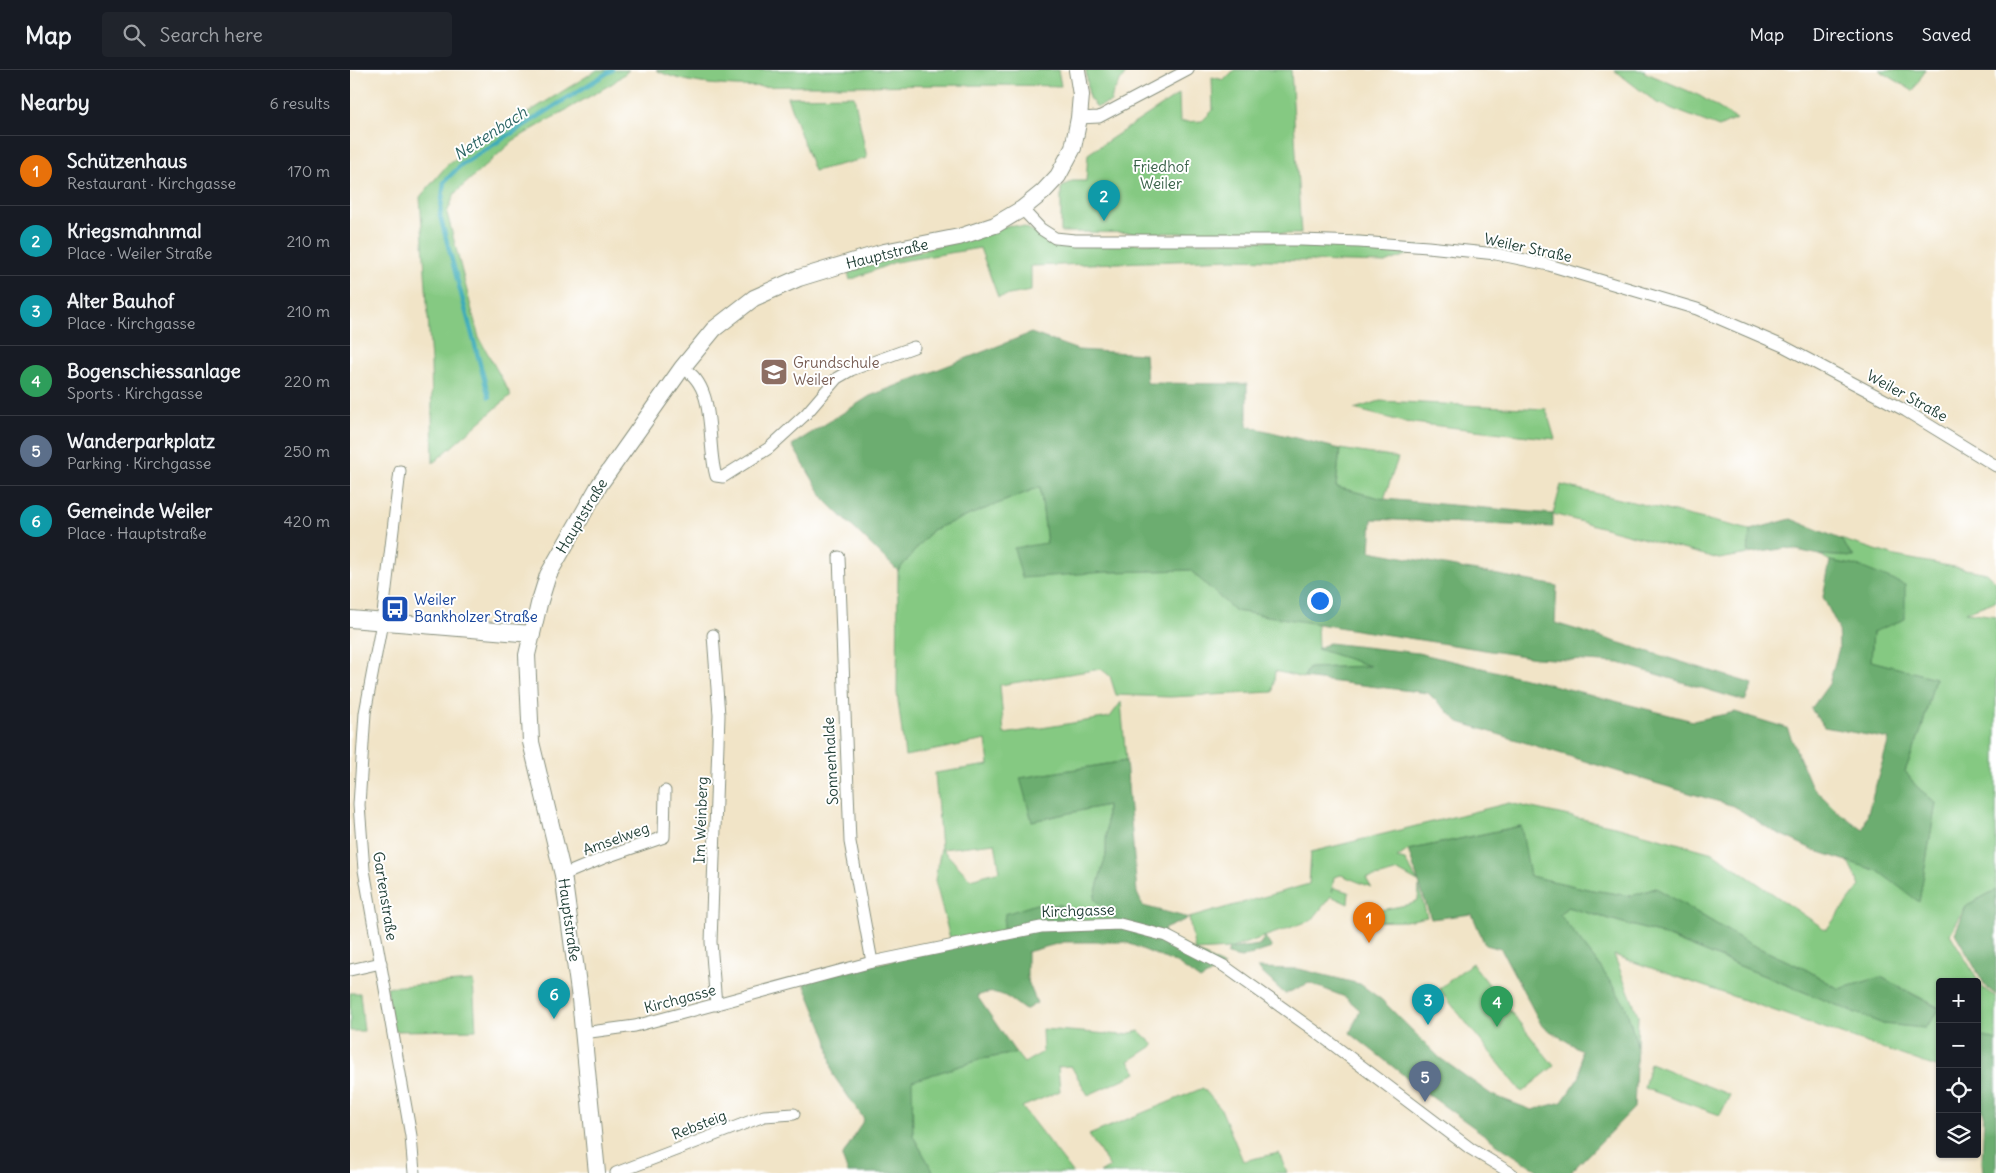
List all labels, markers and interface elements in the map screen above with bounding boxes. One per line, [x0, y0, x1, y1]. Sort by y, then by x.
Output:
search box [102, 12, 452, 57]
text: Map [25, 20, 72, 50]
icon: search [120, 21, 148, 49]
text: Search here [160, 23, 263, 47]
text: Map [1749, 23, 1784, 46]
text: Directions [1812, 23, 1894, 46]
text: Saved [1922, 23, 1971, 46]
text: Nearby [20, 89, 90, 116]
text: 6 results [269, 93, 330, 113]
water label: Nettenbach [450, 102, 531, 164]
text: Schützenhaus [67, 149, 187, 173]
park label: Friedhof Weiler [1133, 157, 1190, 193]
text: 1 [33, 161, 39, 181]
text: 170 m [287, 161, 330, 181]
text: Restaurant · Kirchgasse [67, 173, 236, 193]
pin: 2 [1088, 180, 1120, 221]
text: Kriegsmahnmal [67, 219, 201, 243]
street label: Weiler Straße [1482, 229, 1574, 266]
text: 2 [32, 231, 40, 251]
text: 210 m [287, 231, 330, 251]
street label: Hauptstraße [844, 234, 930, 273]
text: Place · Weiler Straße [67, 243, 212, 263]
text: Alter Bauhof [67, 289, 174, 313]
text: 3 [31, 301, 41, 321]
text: 210 m [287, 301, 330, 321]
text: Place · Kirchgasse [67, 313, 195, 333]
place label: Grundschule Weiler [793, 353, 879, 389]
school or university icon: Grundschule Weiler [759, 357, 789, 387]
text: Bogenschiessanlage [67, 359, 241, 383]
street label: Weiler Straße [1863, 366, 1951, 426]
text: 4 [31, 371, 41, 391]
text: 220 m [284, 371, 330, 391]
text: Sports · Kirchgasse [67, 383, 203, 403]
text: Wanderparkplatz [67, 429, 215, 453]
text: 5 [31, 441, 41, 461]
text: 250 m [284, 441, 330, 461]
text: Parking · Kirchgasse [67, 453, 211, 473]
street label: Hauptstraße [552, 475, 611, 557]
text: Gemeinde Weiler [67, 499, 212, 523]
text: 6 [31, 511, 41, 531]
text: 420 m [284, 511, 330, 531]
text: Place · Hauptstraße [67, 523, 207, 543]
your location [1307, 588, 1333, 614]
place label: Weiler Bankholzer Straße [414, 590, 538, 626]
bus stop icon: Weiler Bankholzer Straße [380, 594, 410, 624]
street label: Sonnenhalde [819, 716, 842, 806]
street label: Im Weinberg [689, 776, 712, 864]
street label: Amselweg [580, 818, 652, 859]
street label: Gartenstraße [369, 850, 402, 942]
street label: Hauptstraße [554, 877, 585, 963]
street label: Kirchgasse [1041, 900, 1115, 921]
pin: 1 [1353, 902, 1385, 943]
pin: 6 [538, 978, 570, 1019]
map controls [1936, 978, 1981, 1158]
button: + [1936, 978, 1981, 1023]
street label: Kirchgasse [642, 980, 718, 1017]
pin: 3 [1412, 984, 1444, 1025]
pin: 4 [1481, 986, 1513, 1027]
button: − [1936, 1023, 1981, 1068]
pin: 5 [1409, 1061, 1441, 1102]
button: locate [1936, 1068, 1981, 1113]
street label: Rebsteig [669, 1105, 729, 1144]
button: layers [1936, 1113, 1981, 1158]

